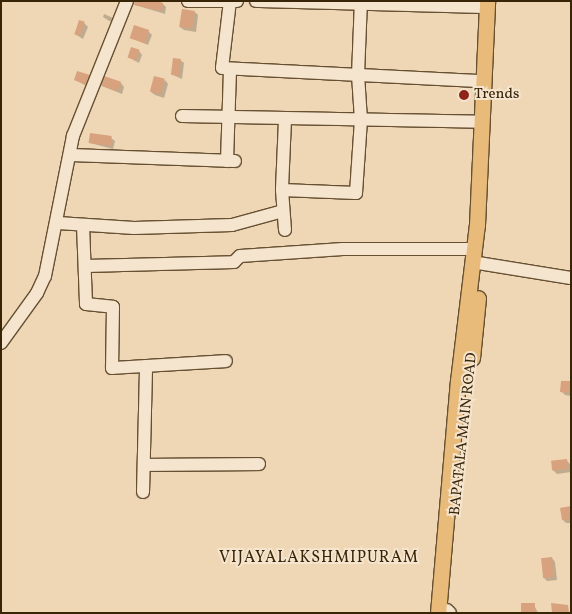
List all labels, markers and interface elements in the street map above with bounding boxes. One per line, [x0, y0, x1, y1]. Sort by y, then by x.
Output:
place label: Trends [474, 86, 519, 104]
marker: Trends [458, 89, 470, 101]
street label: BAPATALA MAIN ROAD [447, 352, 481, 516]
district label: VIJAYALAKSHMIPURAM [217, 548, 421, 568]

